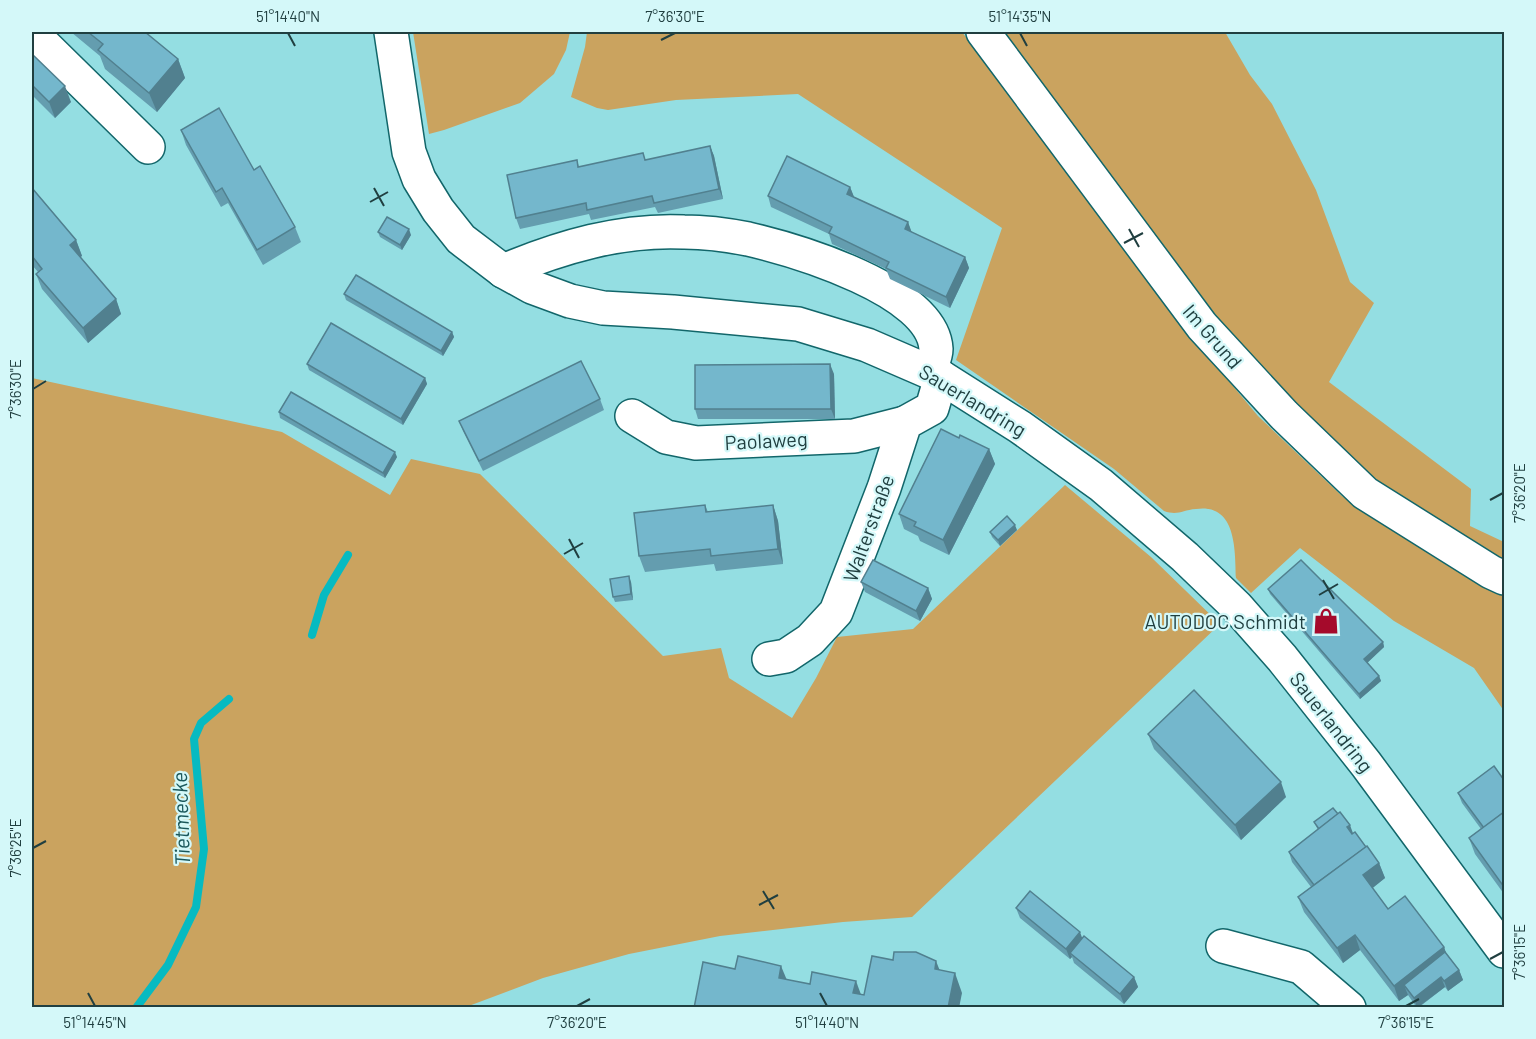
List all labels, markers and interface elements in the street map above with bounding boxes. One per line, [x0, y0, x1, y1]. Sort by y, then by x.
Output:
text: 51°14'40"N [256, 7, 320, 25]
text: 7°36'30"E [645, 7, 705, 25]
text: 51°14'35"N [988, 7, 1052, 25]
street label: Im Grund [1179, 299, 1247, 373]
text: 7°36'30"E [6, 359, 24, 419]
street label: Sauerlandring [915, 359, 1031, 441]
street label: Paolaweg [724, 426, 808, 454]
text: 7°36'20"E [1510, 463, 1528, 523]
street label: Walterstraße [837, 471, 899, 585]
shop icon: AUTODOC Schmidt [1311, 606, 1341, 636]
place label: AUTODOC Schmidt [1145, 609, 1306, 633]
street label: Sauerlandring [1285, 667, 1379, 777]
water label: Tietmecke [166, 772, 194, 866]
text: 7°36'25"E [6, 818, 24, 878]
text: 7°36'15"E [1510, 924, 1528, 980]
text: 51°14'45"N [63, 1013, 127, 1031]
text: 7°36'20"E [547, 1013, 607, 1031]
text: 51°14'40"N [795, 1013, 859, 1031]
text: 7°36'15"E [1378, 1013, 1434, 1031]

